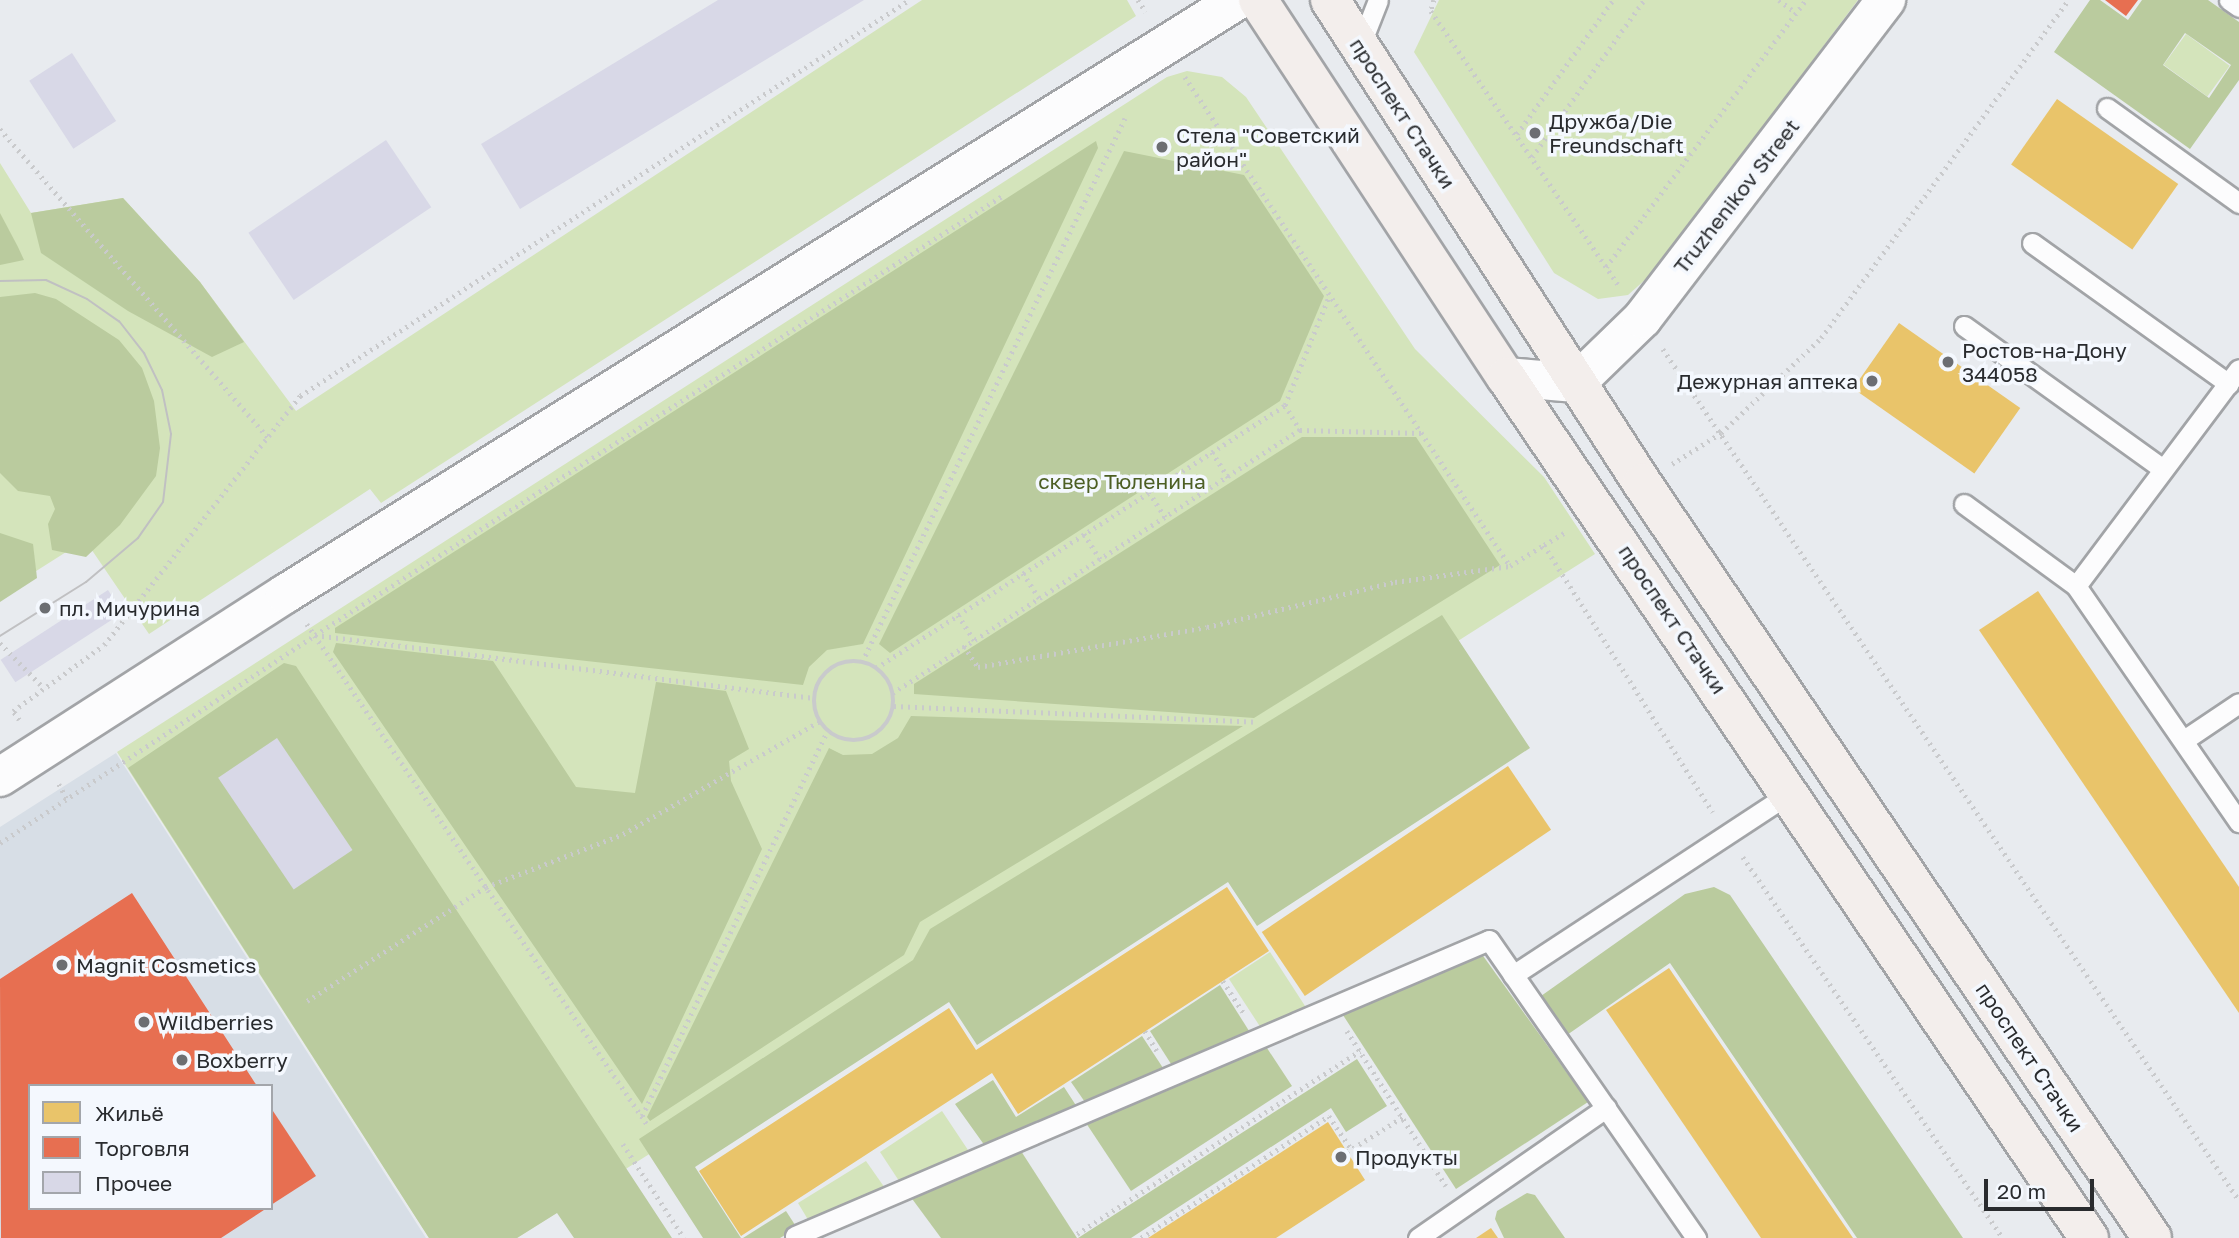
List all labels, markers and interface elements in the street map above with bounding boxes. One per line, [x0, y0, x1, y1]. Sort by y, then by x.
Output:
street label: проспект Стачки [1345, 33, 1461, 193]
place label: Дружба/Die Freundschaft [1549, 108, 1684, 158]
street label: Truzhenikov Street [1668, 114, 1804, 278]
place label: Стела "Советский район" [1176, 122, 1360, 172]
marker: Дружба/Die Freundschaft [1527, 125, 1543, 141]
marker: Стела "Советский район" [1154, 139, 1170, 155]
place label: Ростов-на-Дону 344058 [1962, 337, 2127, 387]
marker: Ростов-на-Дону 344058 [1940, 354, 1956, 370]
place label: Дежурная аптека [1677, 368, 1858, 394]
marker: Дежурная аптека [1864, 373, 1880, 389]
park label: сквер Тюленина [1038, 468, 1206, 494]
street label: проспект Стачки [1614, 540, 1732, 698]
place label: пл. Мичурина [59, 595, 200, 621]
marker: пл. Мичурина [37, 600, 53, 616]
place label: Magnit Cosmetics [76, 952, 256, 978]
marker: Magnit Cosmetics [54, 957, 70, 973]
street label: проспект Стачки [1971, 978, 2089, 1136]
place label: Wildberries [158, 1009, 274, 1035]
marker: Wildberries [136, 1014, 152, 1030]
place label: Boxberry [196, 1047, 288, 1073]
marker: Boxberry [174, 1052, 190, 1068]
legend [28, 1084, 273, 1210]
text: Жильё [95, 1100, 164, 1126]
text: Торговля [95, 1135, 190, 1161]
place label: Продукты [1355, 1144, 1458, 1170]
marker: Продукты [1333, 1149, 1349, 1165]
scale bar [1987, 1164, 2097, 1208]
text: Прочее [95, 1170, 172, 1196]
text: 20 m [1997, 1178, 2046, 1204]

